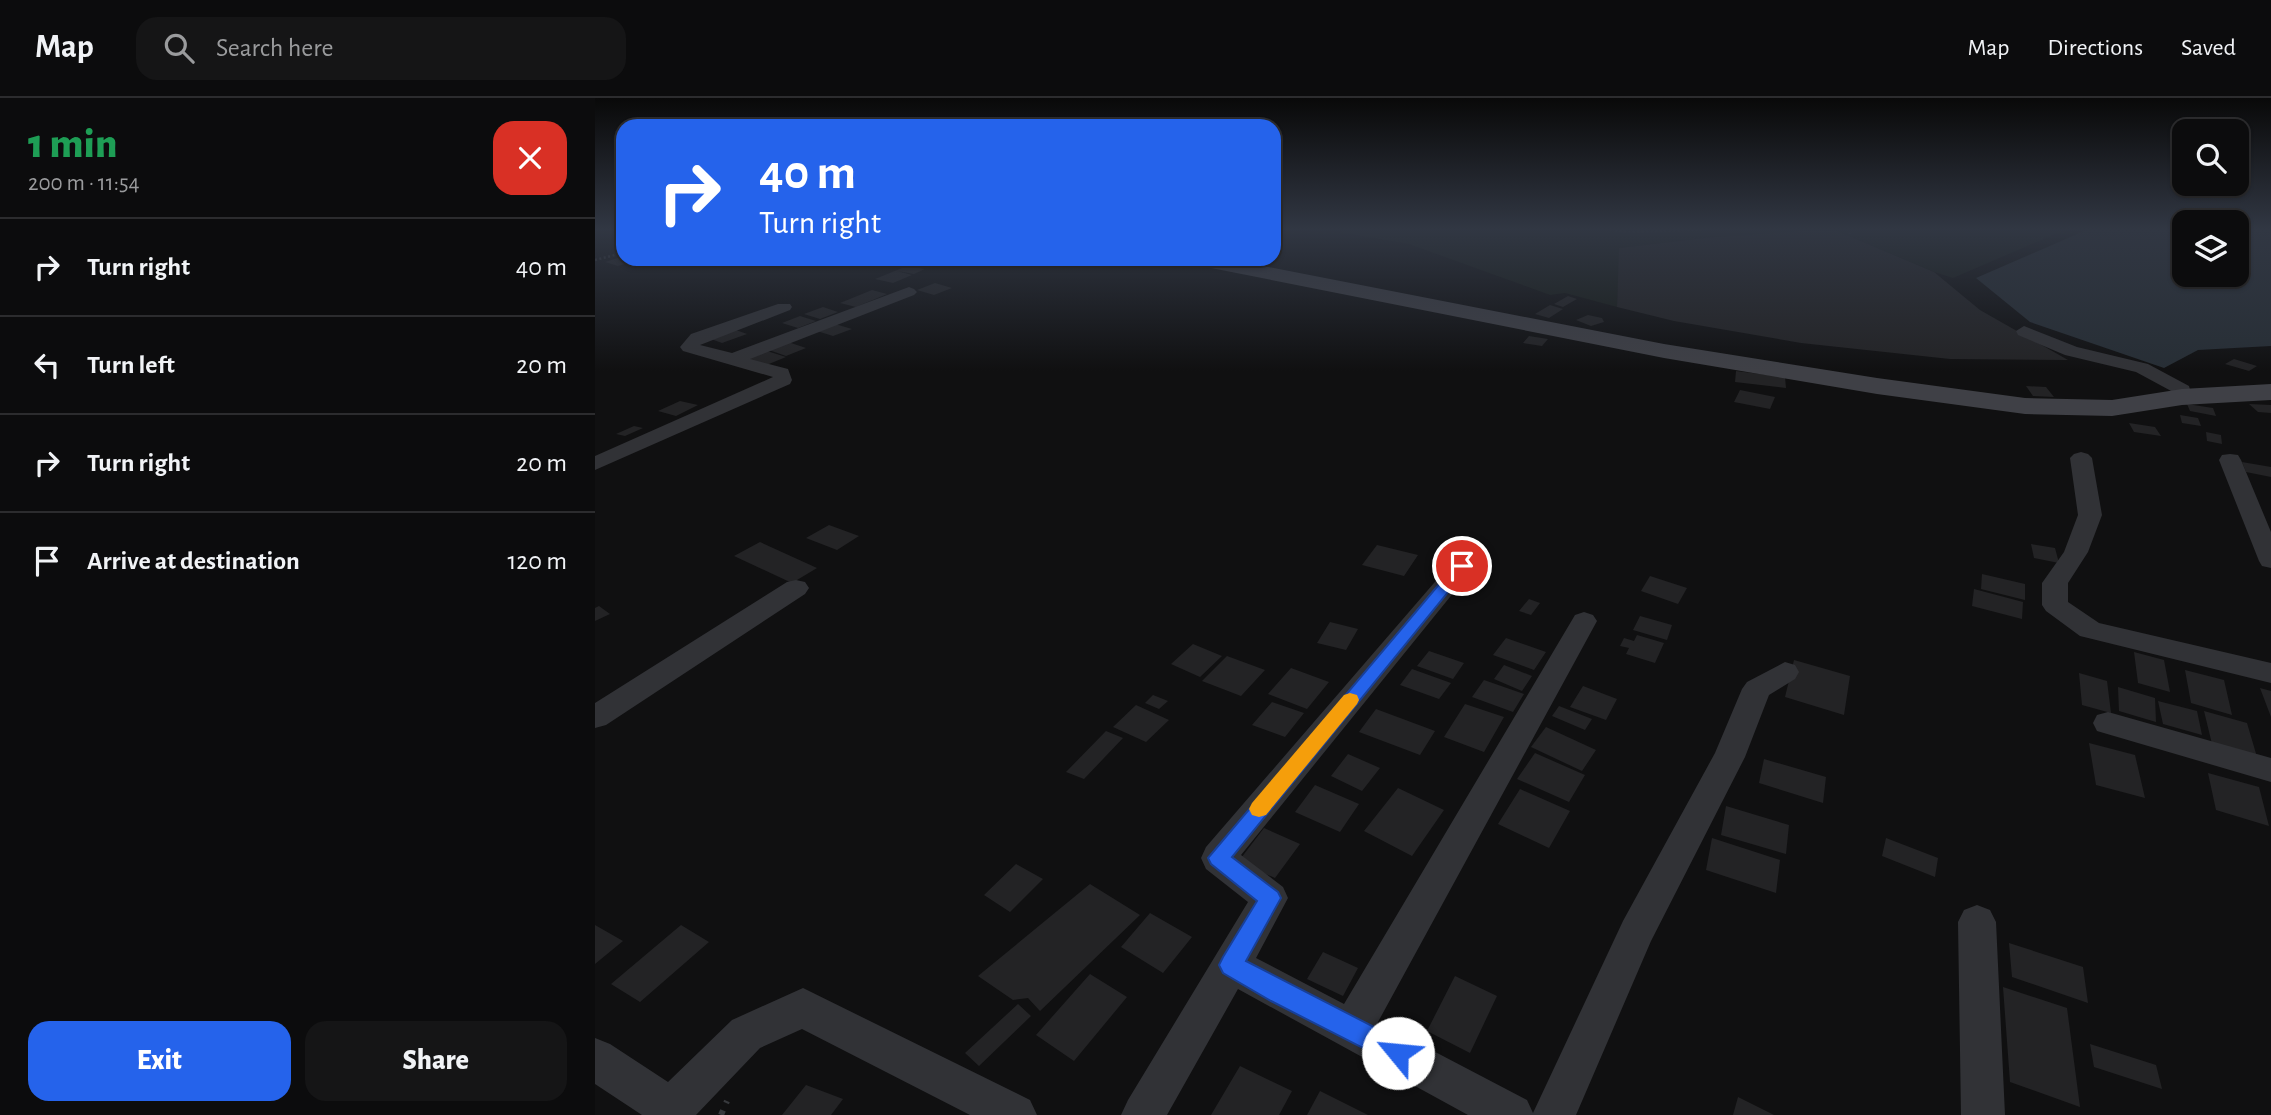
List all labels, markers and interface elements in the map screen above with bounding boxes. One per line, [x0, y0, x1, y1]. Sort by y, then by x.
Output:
search box [136, 17, 626, 80]
icon: search [160, 29, 198, 67]
text: Map [35, 31, 94, 64]
text: Search here [216, 35, 334, 61]
text: Map [1967, 36, 2009, 60]
text: Directions [2047, 36, 2143, 60]
text: Saved [2181, 36, 2236, 60]
map controls [2172, 119, 2249, 287]
button: search [2172, 119, 2249, 196]
button: close [493, 121, 567, 195]
text: 1 min [28, 123, 117, 165]
icon: right [644, 147, 735, 238]
text: 40 m [759, 149, 856, 198]
text: 200 m · 11:54 [28, 172, 140, 195]
text: Turn right [759, 207, 881, 239]
button: layers [2172, 210, 2249, 287]
icon: right [28, 248, 66, 286]
text: Turn right [87, 254, 190, 280]
text: 40 m [516, 254, 567, 280]
icon: left [28, 346, 66, 384]
text: Turn left [87, 352, 175, 378]
text: 20 m [516, 352, 567, 378]
icon: right [28, 444, 66, 482]
text: Turn right [87, 450, 190, 476]
text: 20 m [516, 450, 567, 476]
pin [1432, 536, 1492, 596]
icon: arrive [28, 542, 66, 580]
icon: arrive [1443, 547, 1481, 585]
text: Arrive at destination [87, 548, 300, 574]
text: 120 m [507, 548, 567, 574]
position arrow [1361, 1016, 1435, 1090]
button: Exit [28, 1021, 291, 1101]
button: Share [305, 1021, 567, 1101]

